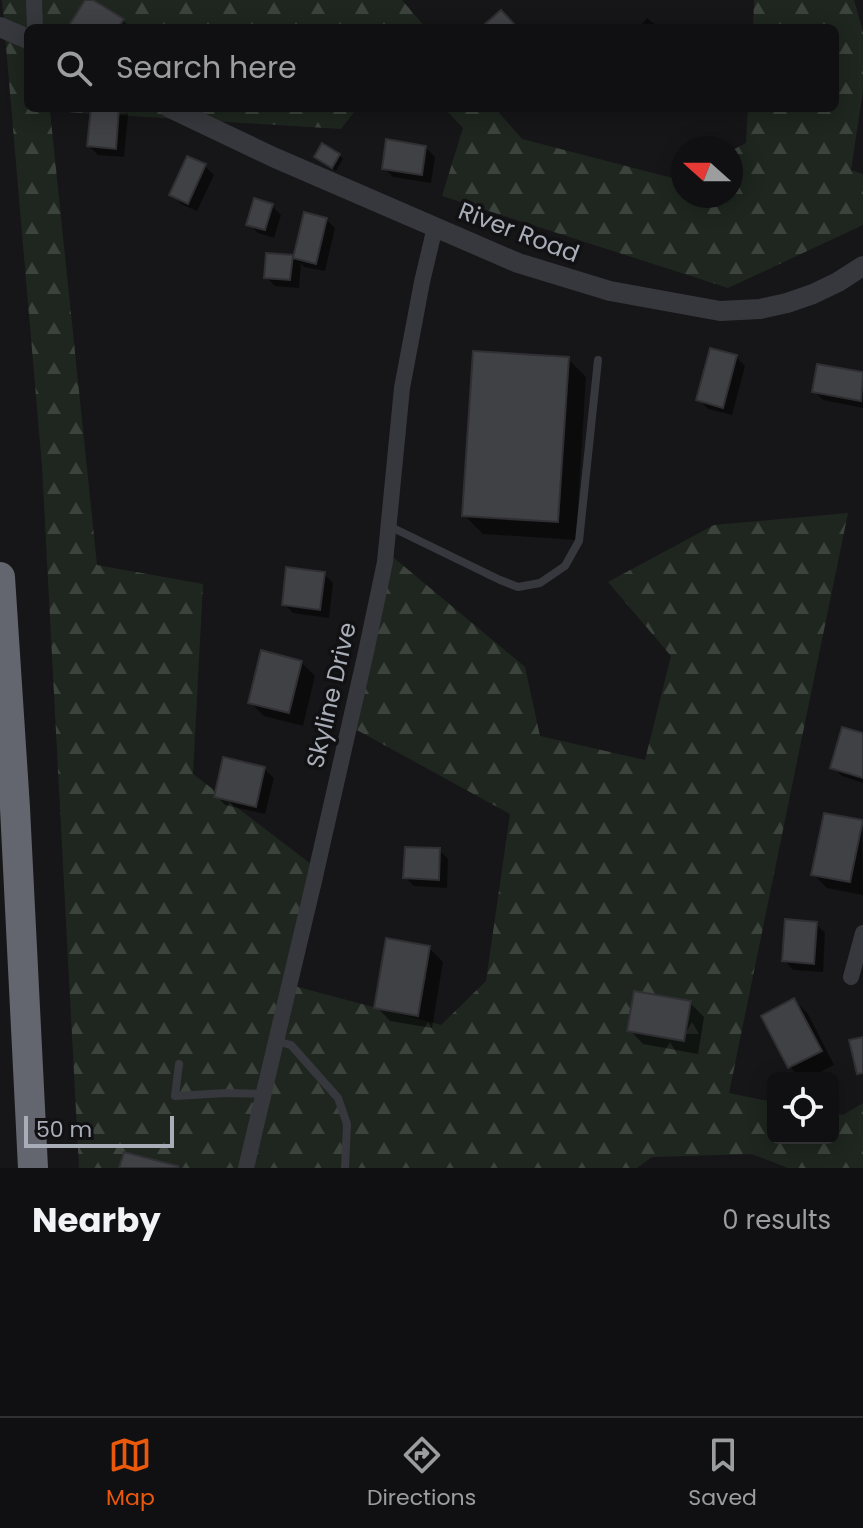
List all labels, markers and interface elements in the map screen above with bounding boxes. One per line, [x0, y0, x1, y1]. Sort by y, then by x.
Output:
search box [24, 24, 839, 112]
icon: search [52, 46, 96, 90]
text: Search here [116, 46, 297, 89]
north arrow [671, 136, 743, 208]
street label: River Road [454, 194, 584, 270]
street label: Skyline Drive [298, 619, 364, 771]
map controls [767, 1072, 839, 1144]
button: locate [767, 1072, 839, 1144]
scale bar [24, 1112, 174, 1148]
text: 50 m [36, 1114, 92, 1145]
text: Nearby [32, 1196, 161, 1244]
text: 0 results [722, 1202, 831, 1238]
tab: Map [106, 1433, 155, 1514]
tab: Directions [367, 1433, 476, 1514]
tab: Saved [688, 1433, 757, 1514]

